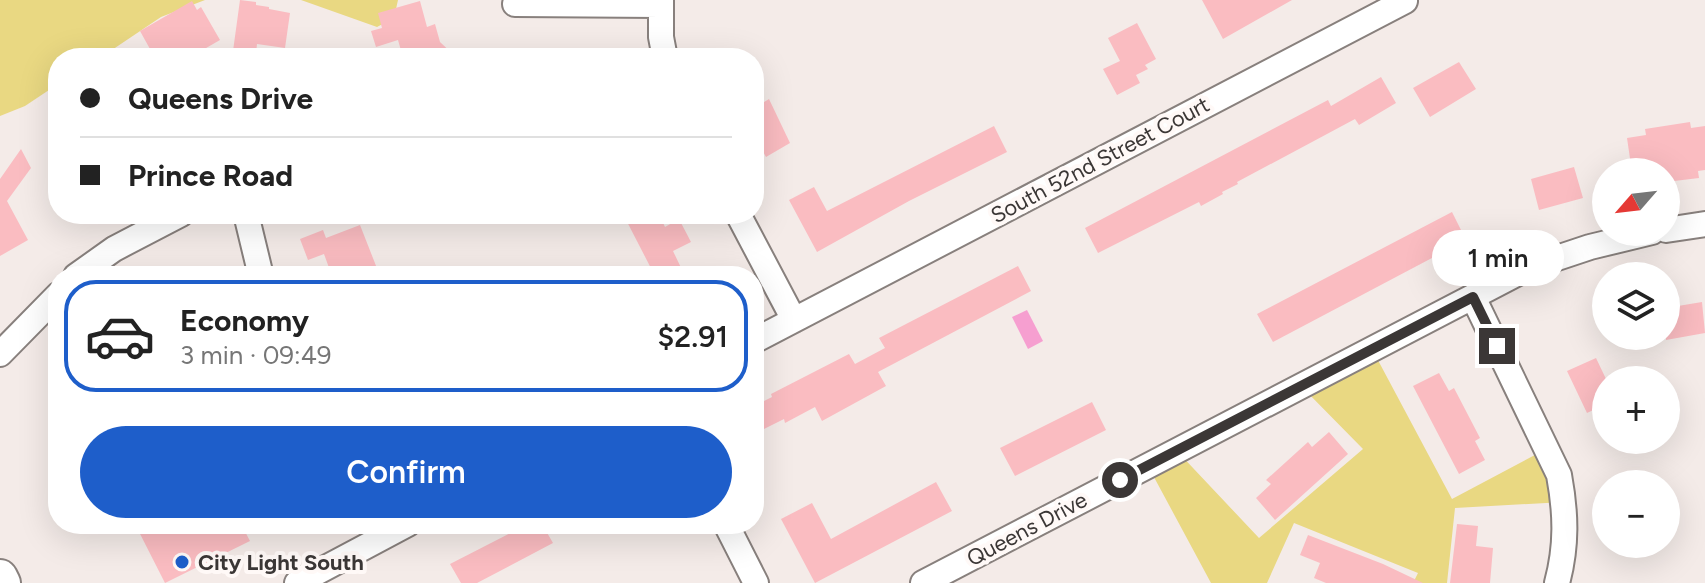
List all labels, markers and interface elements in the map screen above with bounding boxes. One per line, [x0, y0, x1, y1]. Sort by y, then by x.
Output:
text: Queens Drive [128, 80, 313, 117]
street label: South 52nd Street Court [986, 91, 1214, 229]
text: Prince Road [128, 157, 293, 194]
north arrow [1592, 158, 1680, 246]
map controls [1592, 158, 1680, 558]
callout: 1 min [1431, 230, 1563, 286]
text: 1 min [1468, 242, 1528, 274]
button: layers [1592, 262, 1680, 350]
icon: car [84, 300, 156, 372]
text: Economy [180, 302, 309, 339]
text: $2.91 [657, 318, 728, 355]
route end [1479, 328, 1515, 364]
text: 3 min · 09:49 [180, 339, 332, 371]
button: + [1592, 366, 1680, 454]
button: Confirm [80, 426, 732, 518]
route start [1102, 462, 1138, 498]
button: − [1592, 470, 1680, 558]
street label: Queens Drive [962, 486, 1092, 572]
place label: City Light South [198, 549, 364, 576]
marker: City Light South [173, 553, 191, 571]

